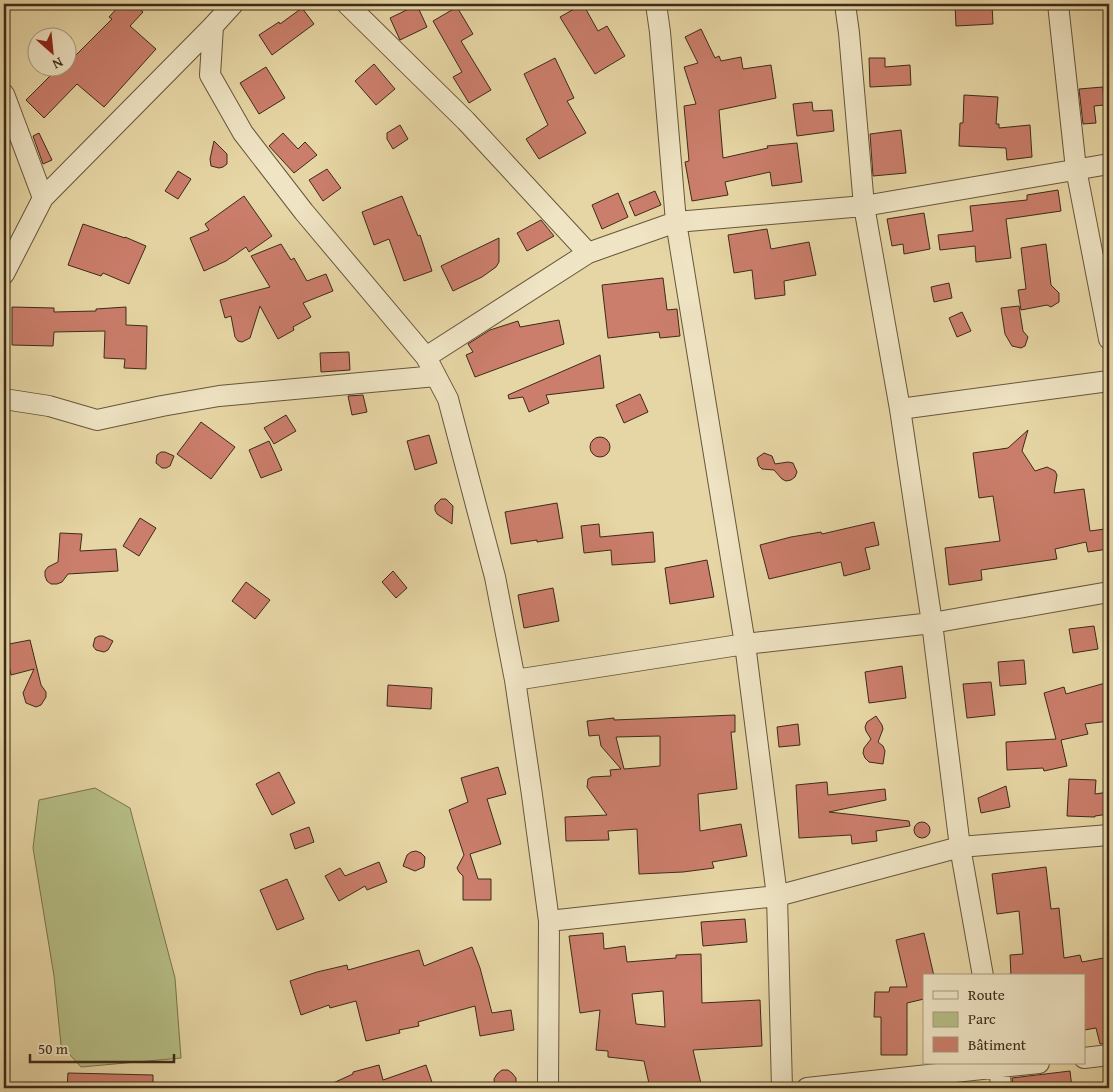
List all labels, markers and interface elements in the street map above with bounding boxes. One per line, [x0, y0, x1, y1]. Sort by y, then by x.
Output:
north arrow [28, 28, 78, 78]
text: N [49, 53, 67, 75]
legend [923, 974, 1086, 1064]
text: Route [968, 984, 1005, 1005]
text: Parc [968, 1008, 996, 1029]
scale bar [30, 1032, 174, 1064]
text: Bâtiment [968, 1034, 1027, 1055]
text: 50 m [38, 1038, 69, 1059]

